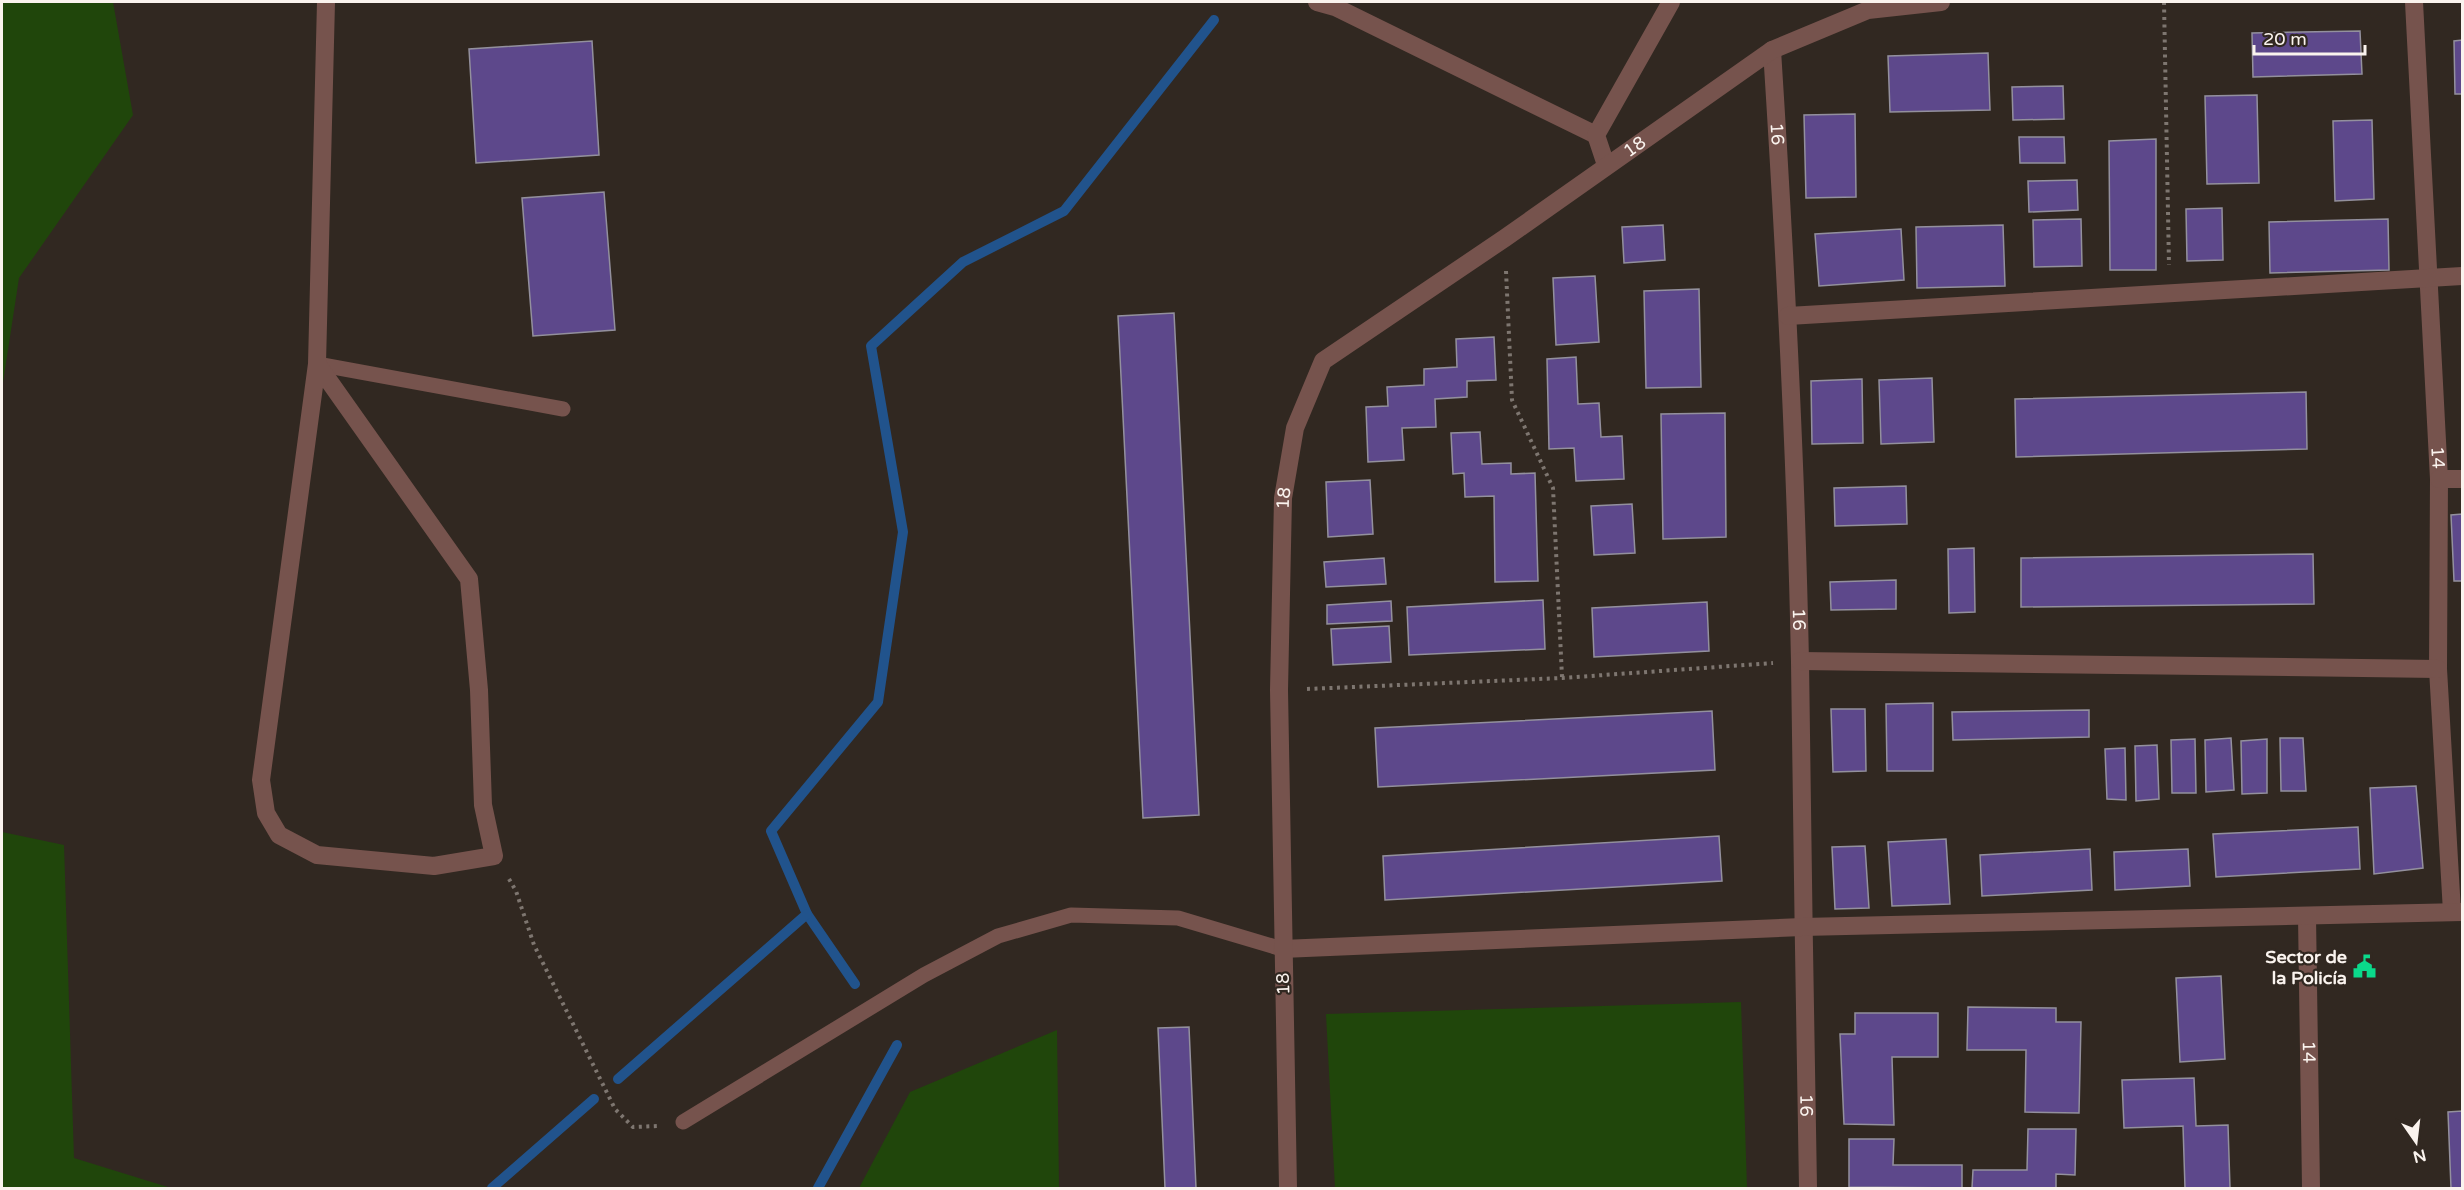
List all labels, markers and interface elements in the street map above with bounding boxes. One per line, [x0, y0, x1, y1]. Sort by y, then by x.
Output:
scale bar [2254, 18, 2365, 56]
text: 20 m [2263, 28, 2307, 50]
street label: 16 [1766, 122, 1789, 146]
street label: 18 [1619, 131, 1650, 162]
street label: 14 [2426, 446, 2449, 469]
street label: 18 [1272, 485, 1296, 510]
street label: 16 [1788, 608, 1810, 631]
place label: Sector de la Policía [2265, 946, 2347, 989]
public building icon: Sector de la Policía [2352, 954, 2378, 980]
street label: 18 [1272, 972, 1294, 996]
street label: 14 [2298, 1041, 2320, 1063]
street label: 16 [1795, 1094, 1818, 1117]
north arrow [2386, 1112, 2446, 1172]
text: N [2411, 1144, 2428, 1167]

